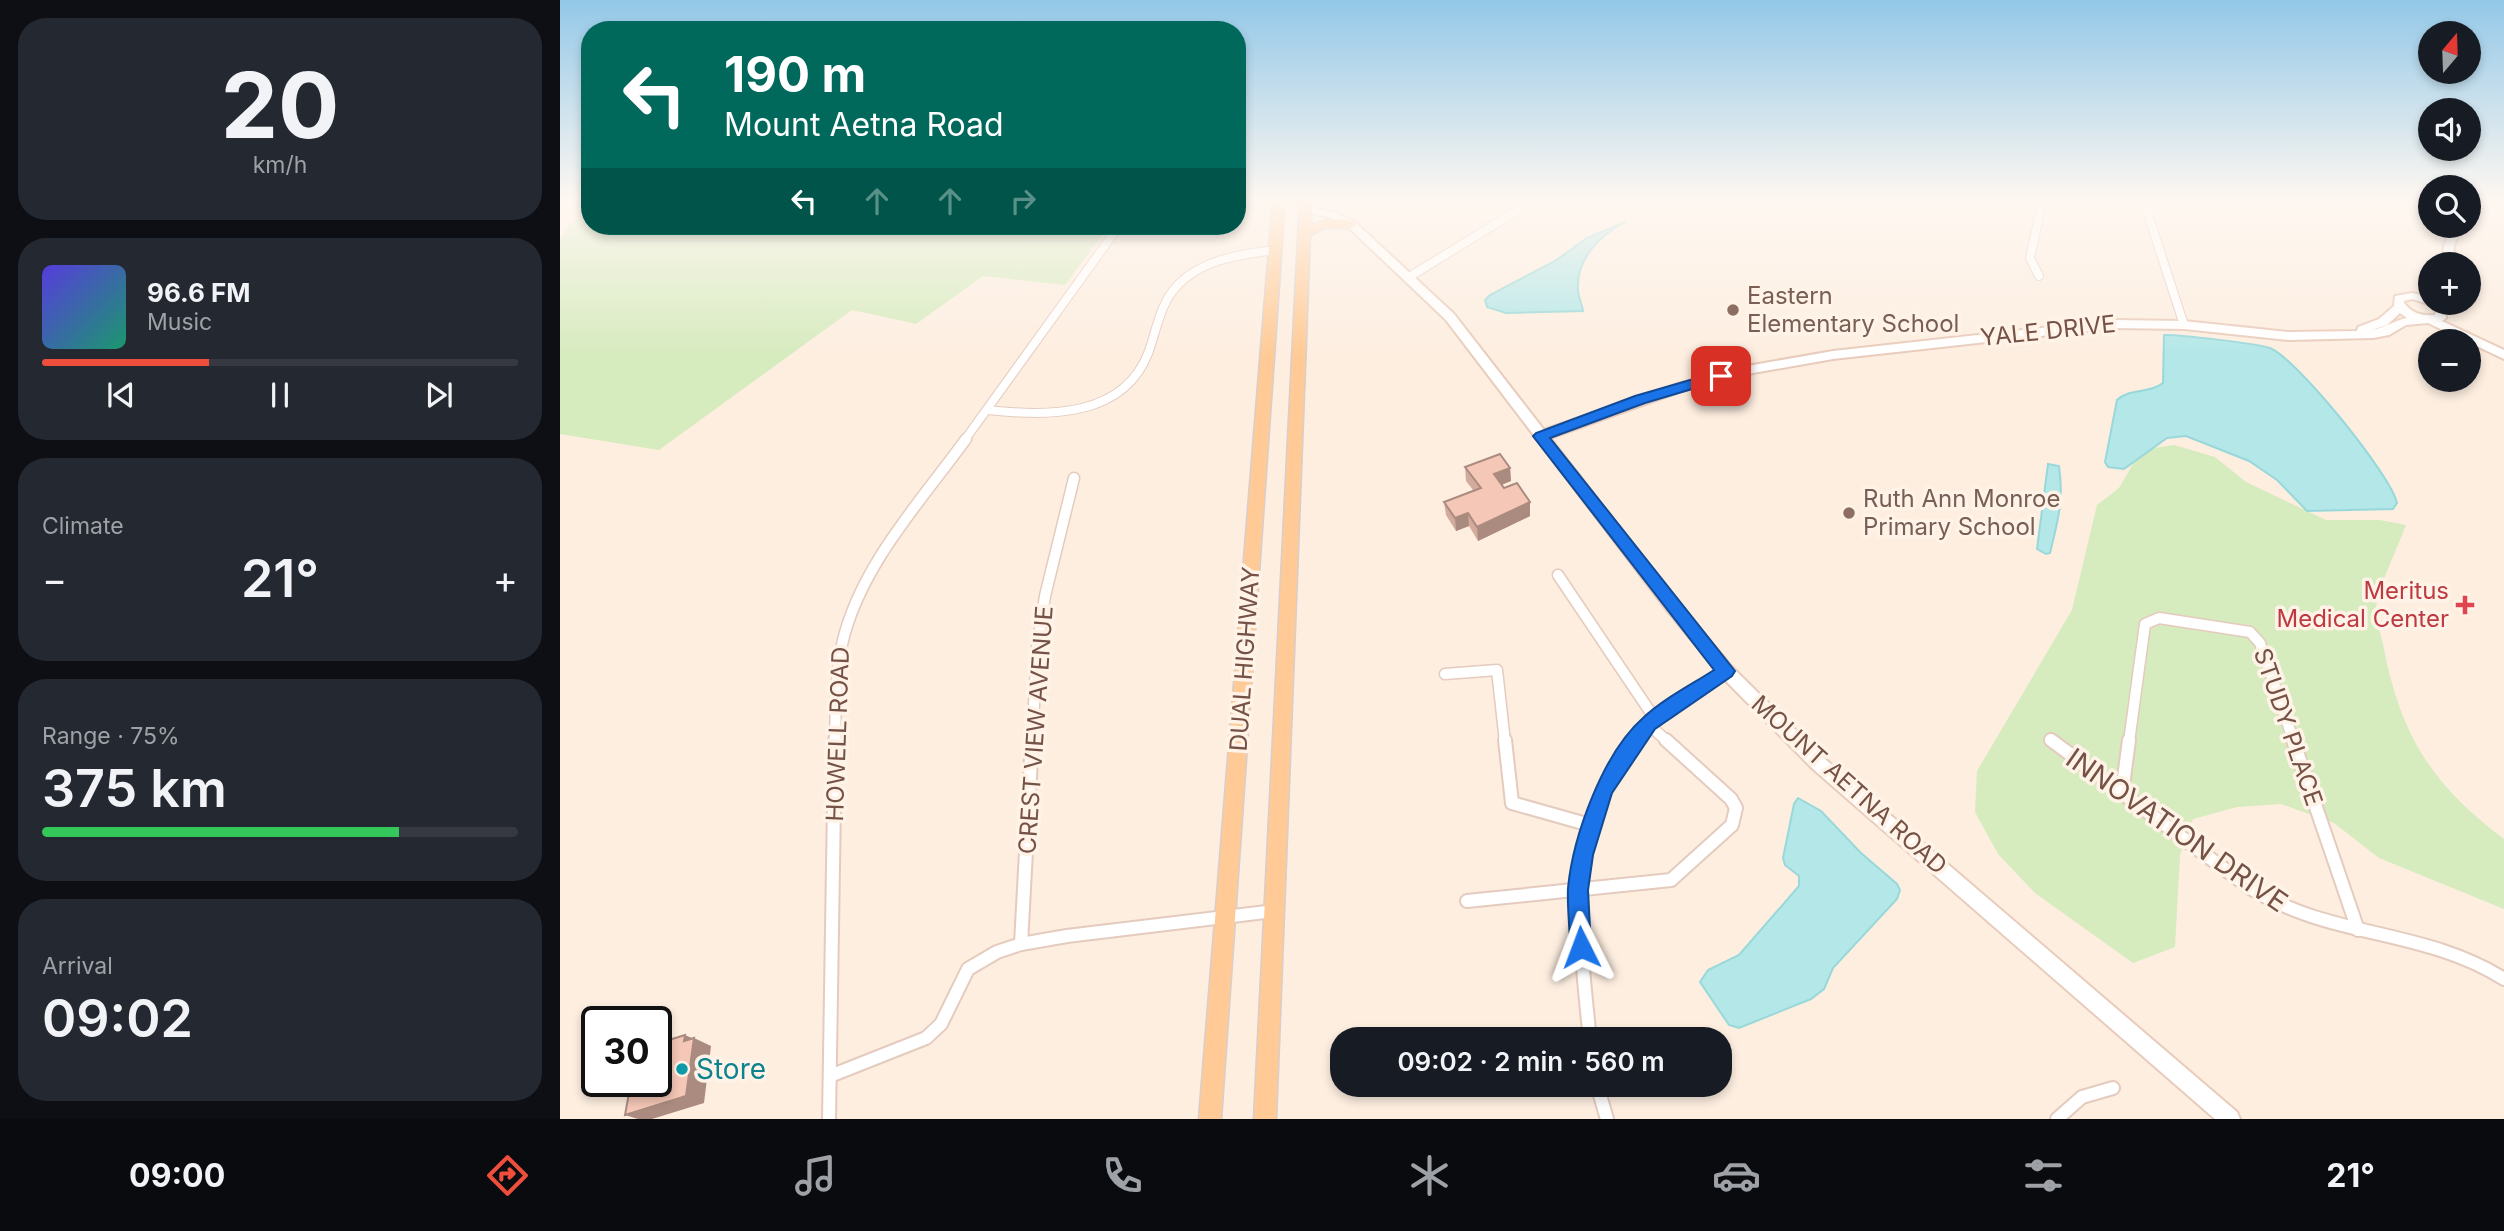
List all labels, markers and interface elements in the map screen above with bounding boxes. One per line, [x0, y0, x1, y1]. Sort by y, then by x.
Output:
north arrow [2418, 21, 2482, 84]
map controls [2418, 21, 2481, 392]
text: 190 m [724, 45, 866, 104]
icon: left [609, 49, 700, 140]
text: 20 [221, 50, 339, 160]
button: sound [2418, 98, 2481, 161]
text: Mount Aetna Road [724, 105, 1004, 144]
text: km/h [253, 151, 307, 179]
button: search [2418, 175, 2481, 238]
icon: left [785, 182, 823, 220]
icon: ahead [858, 182, 896, 220]
icon: ahead [931, 182, 969, 220]
icon: right [1004, 182, 1042, 220]
button: + [2418, 252, 2481, 315]
text: 96.6 FM [147, 277, 250, 308]
place label: Eastern Elementary School [1747, 281, 1959, 338]
marker: Eastern Elementary School [1725, 302, 1741, 318]
text: Music [147, 308, 212, 336]
street label: YALE DRIVE [1979, 309, 2117, 352]
button: − [2418, 329, 2481, 392]
pin [1691, 346, 1751, 406]
icon: arrive [1702, 357, 1740, 395]
icon: previous [102, 376, 140, 414]
icon: pause [261, 376, 299, 414]
icon: next [420, 376, 458, 414]
place label: Ruth Ann Monroe Primary School [1863, 484, 2060, 541]
marker: Ruth Ann Monroe Primary School [1841, 505, 1857, 521]
text: Climate [42, 512, 124, 540]
text: 21° [241, 547, 319, 610]
text: − [42, 556, 67, 602]
text: + [493, 556, 518, 602]
street label: DUAL HIGHWAY [1224, 566, 1265, 752]
place label: Meritus Medical Center [2276, 576, 2449, 633]
marker: Meritus Medical Center [2455, 595, 2475, 615]
street label: CREST VIEW AVENUE [1012, 605, 1059, 855]
street label: STUDY PLACE [2248, 644, 2329, 810]
street label: HOWELL ROAD [820, 646, 855, 822]
street label: MOUNT AETNA ROAD [1746, 689, 1953, 880]
text: Range · 75% [42, 722, 180, 750]
street label: INNOVATION DRIVE [2060, 741, 2294, 919]
text: 375 km [42, 757, 227, 820]
position arrow [1544, 910, 1618, 984]
text: Arrival [42, 952, 113, 980]
text: 09:02 [42, 987, 193, 1050]
speed limit sign: 30 [581, 1006, 672, 1097]
text: 09:02 · 2 min · 560 m [1397, 1046, 1665, 1077]
place label: Store [696, 1052, 766, 1086]
marker: Store [674, 1061, 690, 1077]
icon: directions [483, 1151, 532, 1200]
icon: music [791, 1151, 840, 1200]
icon: phone [1098, 1151, 1147, 1200]
icon: climate [1405, 1151, 1454, 1200]
icon: car [1712, 1151, 1761, 1200]
icon: filters [2019, 1151, 2068, 1200]
text: 09:00 [129, 1156, 225, 1195]
text: 21° [2326, 1156, 2375, 1195]

